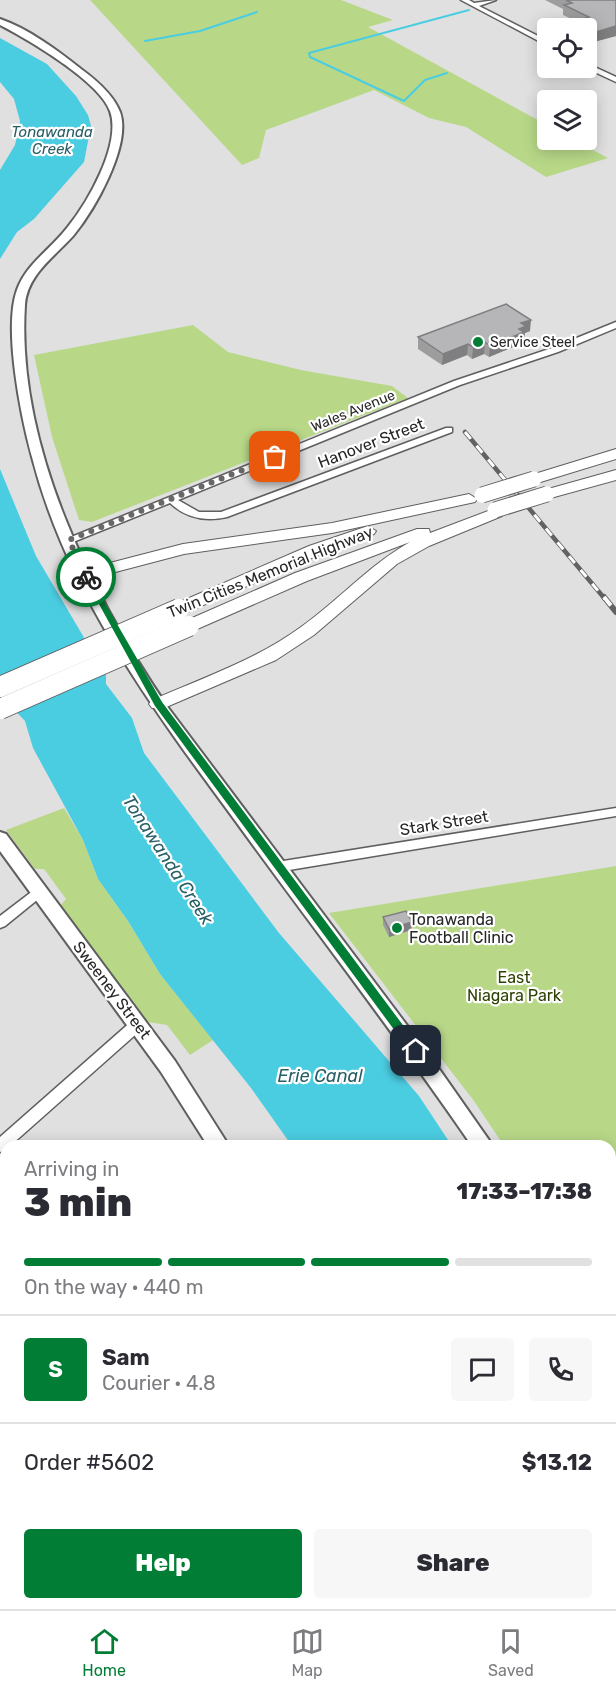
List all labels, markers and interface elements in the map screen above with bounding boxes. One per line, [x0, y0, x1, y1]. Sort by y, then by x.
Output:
map controls [537, 18, 597, 150]
button: locate [537, 18, 597, 78]
button: layers [537, 90, 597, 150]
water label: Tonawanda Creek [11, 123, 93, 158]
place label: Service Steel [490, 334, 575, 351]
marker: Service Steel [471, 335, 485, 349]
street label: Wales Avenue [309, 386, 398, 436]
street label: Hanover Street [315, 414, 427, 472]
pin [249, 431, 300, 482]
icon: bag [258, 440, 291, 473]
street label: Twin Cities Memorial Highway [164, 522, 376, 622]
courier [56, 547, 116, 607]
icon: bike [70, 561, 103, 594]
water label: Tonawanda Creek [118, 791, 219, 930]
street label: Stark Street [398, 807, 490, 839]
place label: Tonawanda Football Clinic [409, 910, 514, 947]
marker: Tonawanda Football Clinic [390, 921, 404, 935]
street label: Sweeney Street [69, 937, 155, 1043]
park label: East Niagara Park [467, 968, 562, 1005]
pin [390, 1025, 441, 1076]
icon: home [399, 1034, 432, 1067]
water label: Erie Canal [277, 1065, 363, 1087]
text: Arriving in [24, 1157, 119, 1181]
text: 17:33–17:38 [457, 1178, 592, 1205]
text: 3 min [24, 1180, 132, 1226]
text: On the way · 440 m [24, 1275, 203, 1299]
button: chat [451, 1338, 514, 1401]
button: phone [529, 1338, 592, 1401]
text: Sam [102, 1344, 150, 1371]
text: S [48, 1356, 63, 1383]
text: Courier · 4.8 [102, 1371, 216, 1395]
text: Order #5602 [24, 1449, 154, 1476]
text: $13.12 [522, 1449, 592, 1476]
button: Help [24, 1529, 302, 1598]
button: Share [314, 1529, 592, 1598]
tab: Home [82, 1625, 126, 1680]
tab: Map [291, 1625, 324, 1680]
tab: Saved [488, 1625, 534, 1680]

